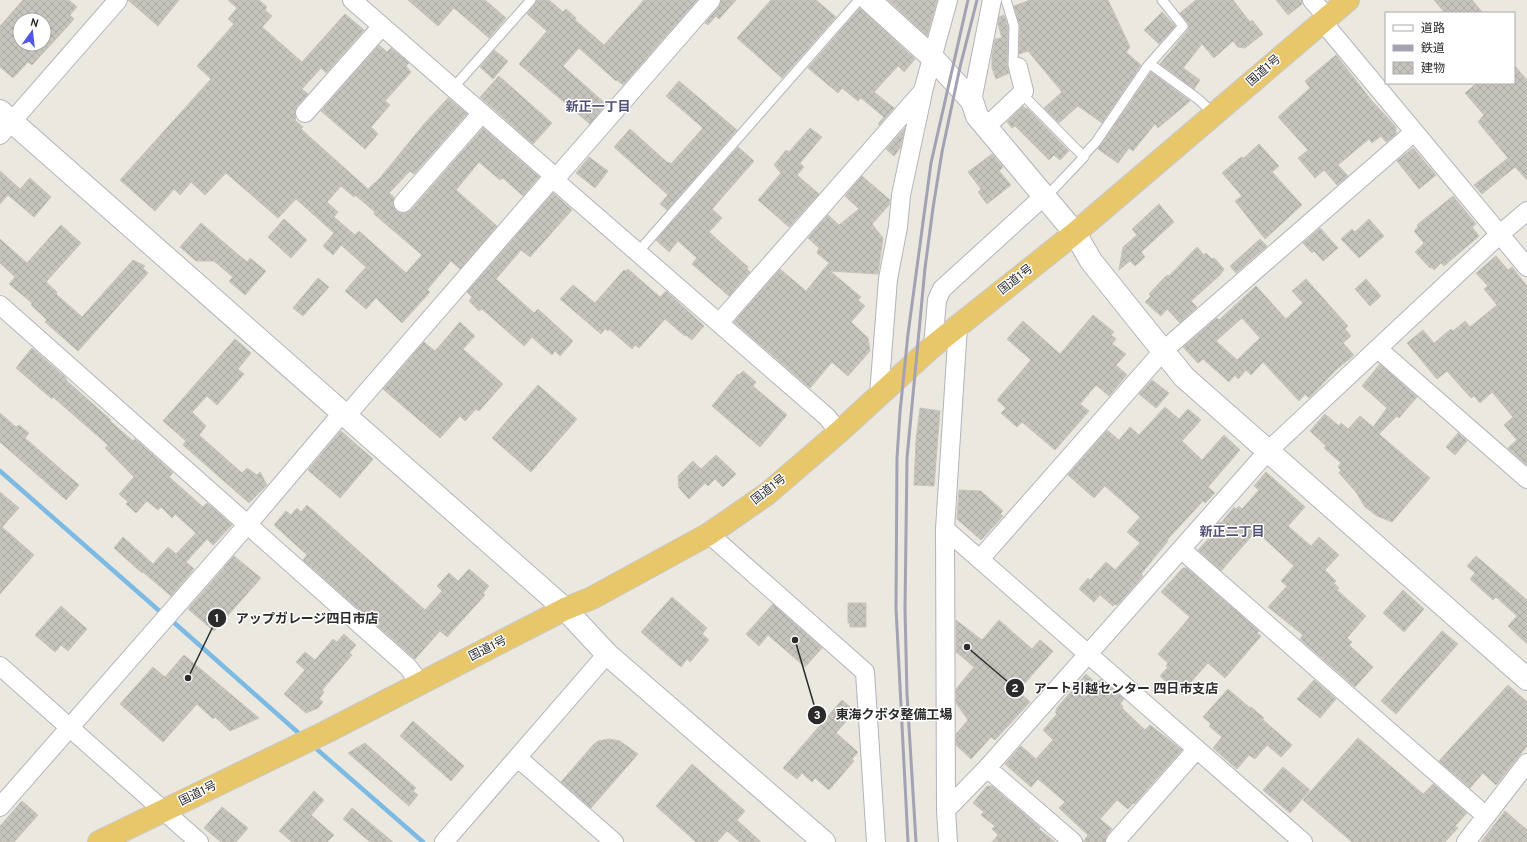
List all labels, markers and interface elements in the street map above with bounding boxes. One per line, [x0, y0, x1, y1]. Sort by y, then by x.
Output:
north arrow [12, 12, 52, 52]
legend [1385, 12, 1515, 84]
text: N [29, 16, 40, 31]
text: 道路 [1421, 21, 1445, 37]
text: 鉄道 [1421, 41, 1445, 57]
street label: 国道1号 [1243, 52, 1285, 90]
text: 建物 [1421, 61, 1445, 77]
district label: 新正一丁目 [565, 100, 631, 116]
street label: 国道1号 [995, 261, 1037, 299]
street label: 国道1号 [748, 471, 790, 509]
district label: 新正二丁目 [1199, 525, 1265, 541]
callout: アップガレージ四日市店 [207, 606, 386, 631]
text: 1 [215, 611, 219, 627]
text: アップガレージ四日市店 [236, 611, 378, 628]
street label: 国道1号 [466, 633, 510, 665]
callout: アート引越センター 四日市支店 [1005, 676, 1226, 701]
text: 2 [1011, 681, 1019, 697]
text: アート引越センター 四日市支店 [1034, 681, 1218, 698]
callout: 東海クボタ整備工場 [807, 702, 960, 727]
text: 東海クボタ整備工場 [835, 707, 953, 724]
text: 3 [813, 708, 821, 724]
street label: 国道1号 [176, 778, 220, 810]

